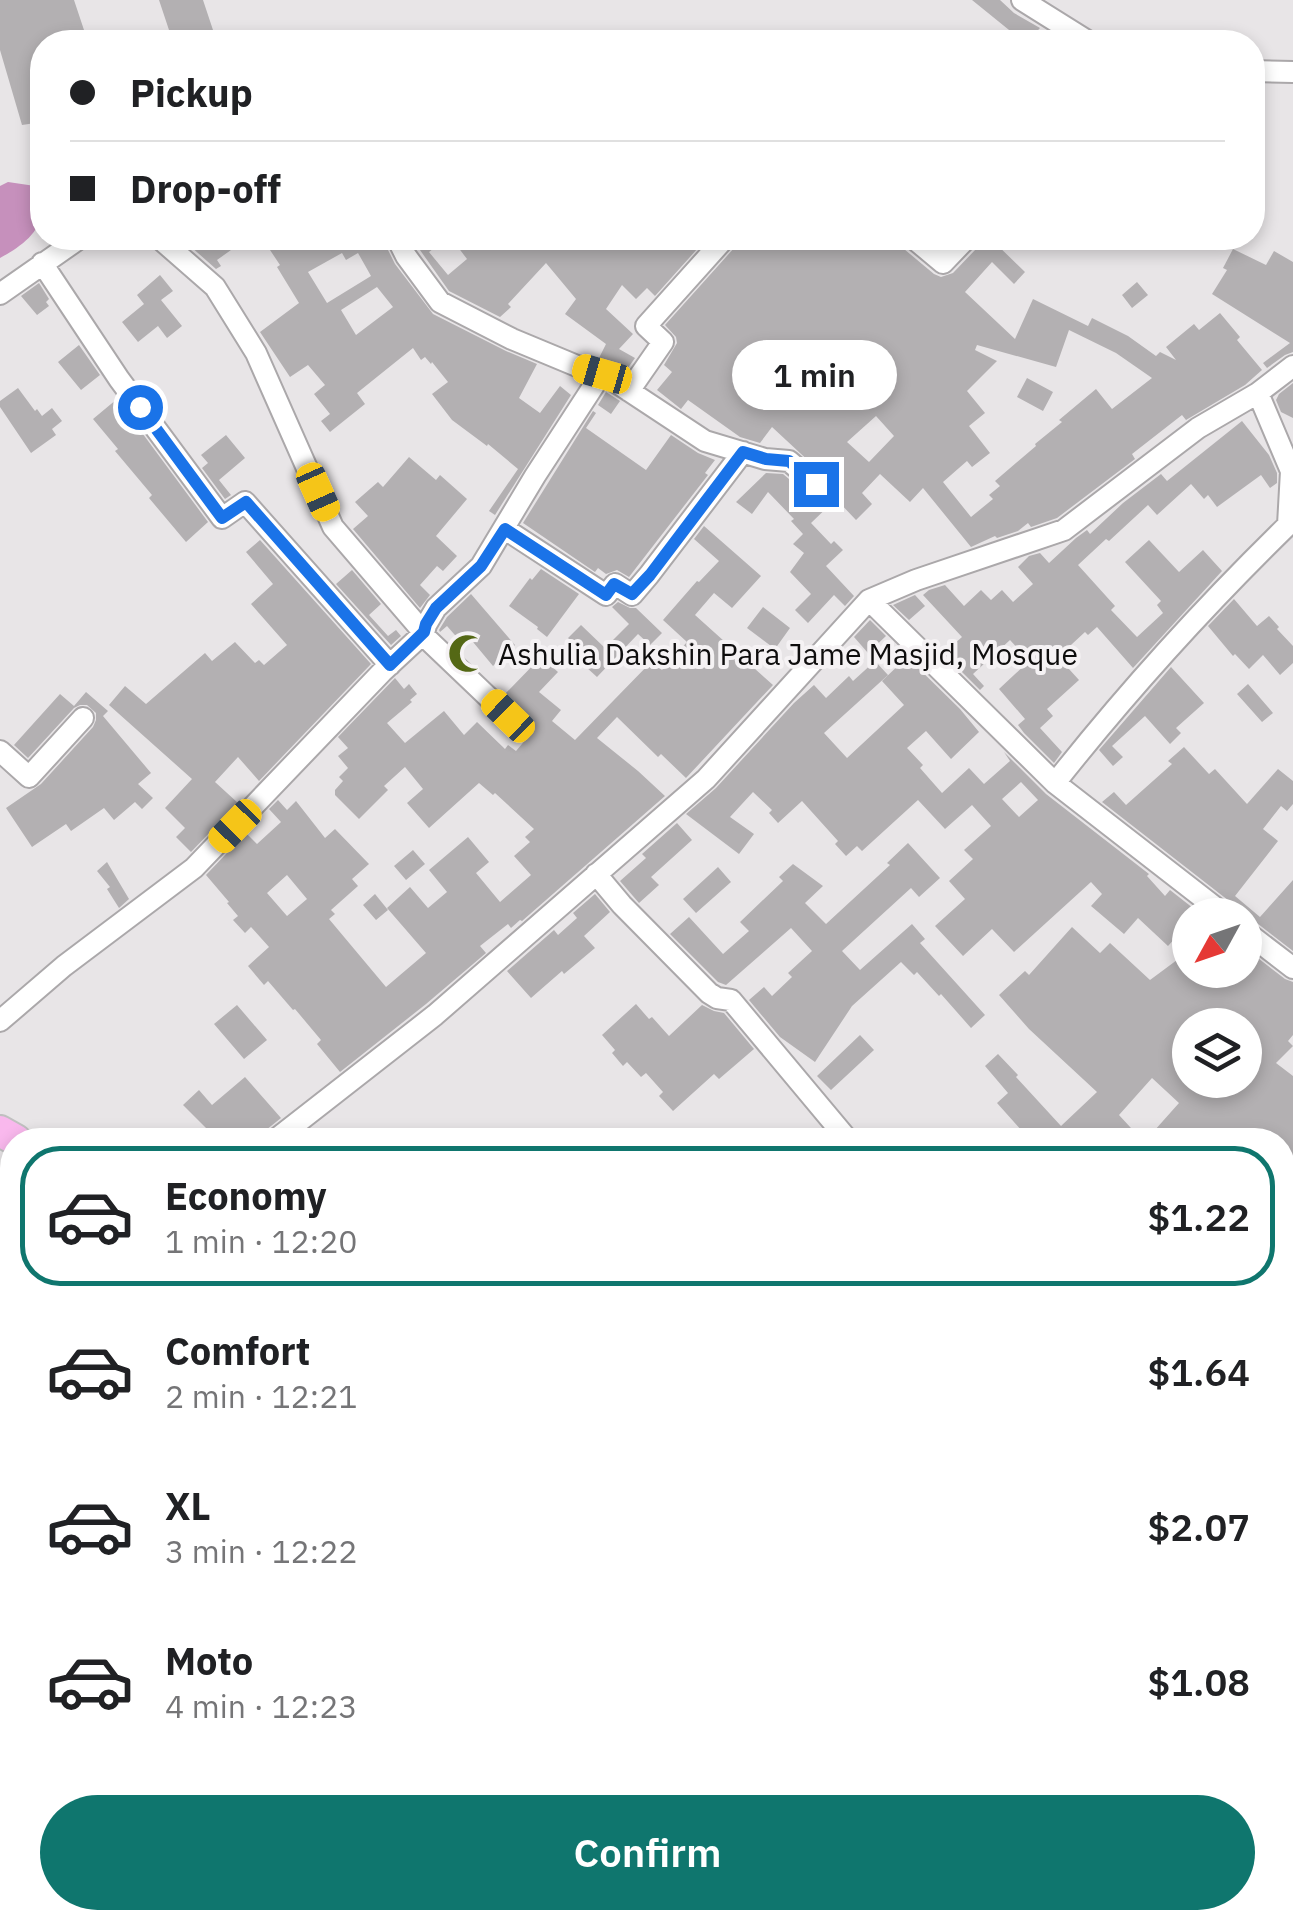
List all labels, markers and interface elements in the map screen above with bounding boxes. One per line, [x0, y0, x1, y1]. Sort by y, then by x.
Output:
text: Pickup [130, 68, 253, 117]
text: Drop-off [130, 164, 281, 213]
callout: 1 min [734, 339, 898, 409]
car [569, 351, 635, 397]
text: 1 min [773, 354, 856, 396]
route start [118, 385, 163, 430]
car [292, 458, 344, 526]
route end [794, 462, 839, 507]
mosque icon: Ashulia Dakshin Para Jame Masjid, Mosque [447, 632, 489, 674]
place label: Ashulia Dakshin Para Jame Masjid, Mosque [498, 634, 1078, 673]
car [476, 684, 540, 748]
car [203, 794, 267, 858]
north arrow [1172, 898, 1262, 988]
map controls [1172, 898, 1262, 1098]
button: layers [1172, 1008, 1262, 1098]
icon: car [45, 1171, 135, 1261]
text: Economy [165, 1171, 327, 1220]
text: $1.22 [1147, 1192, 1250, 1241]
text: 1 min · 12:20 [165, 1220, 358, 1262]
icon: car [45, 1326, 135, 1416]
text: Comfort [165, 1326, 310, 1375]
text: $1.64 [1147, 1347, 1250, 1396]
text: 2 min · 12:21 [165, 1375, 358, 1417]
icon: car [45, 1481, 135, 1571]
text: XL [165, 1481, 211, 1530]
text: $2.07 [1147, 1502, 1250, 1551]
text: 3 min · 12:22 [165, 1530, 358, 1572]
icon: car [45, 1636, 135, 1726]
text: Moto [165, 1636, 253, 1685]
text: $1.08 [1147, 1657, 1250, 1706]
text: 4 min · 12:23 [165, 1685, 358, 1727]
button: Confirm [40, 1795, 1255, 1910]

